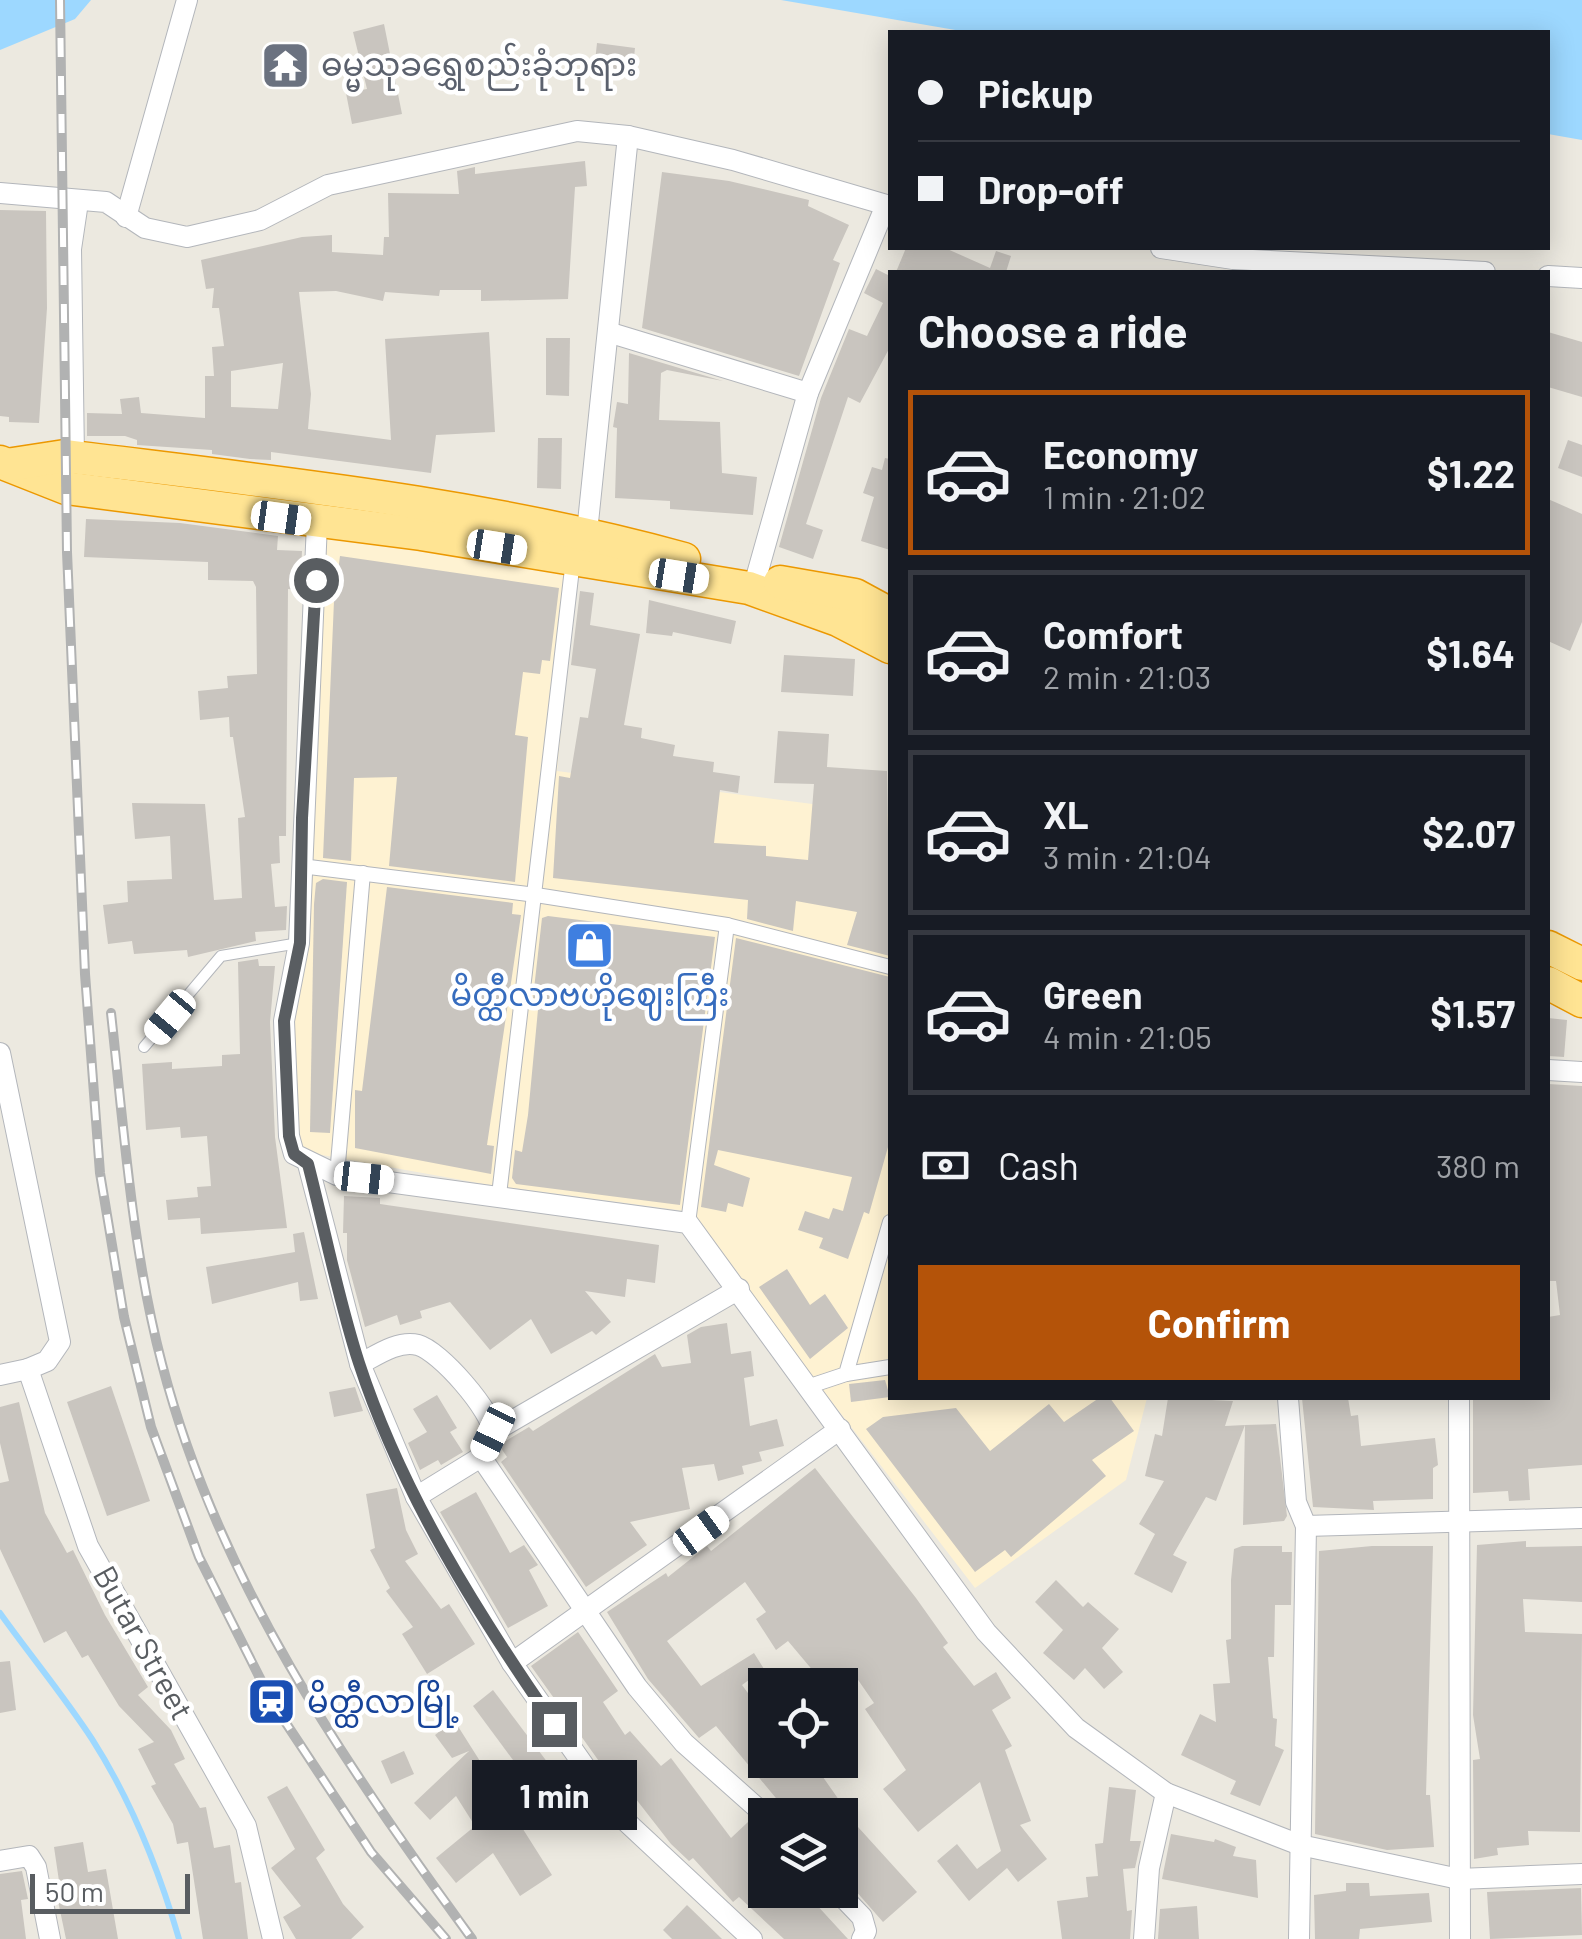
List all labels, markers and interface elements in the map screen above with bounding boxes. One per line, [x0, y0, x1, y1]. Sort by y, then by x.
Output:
temple icon: ဓမ္မသုခရွှေစည်းခုံဘုရား [260, 39, 312, 91]
place label: ဓမ္မသုခရွှေစည်းခုံဘုရား [321, 42, 637, 92]
text: Pickup [978, 70, 1093, 116]
text: Drop-off [978, 166, 1124, 212]
text: Choose a ride [918, 303, 1188, 357]
icon: car [923, 428, 1013, 518]
text: Economy [1043, 431, 1198, 477]
text: $1.22 [1427, 450, 1515, 496]
text: 1 min · 21:02 [1043, 477, 1206, 515]
car [249, 499, 313, 537]
car [465, 527, 529, 567]
car [647, 556, 711, 596]
route start [294, 558, 339, 603]
icon: car [923, 608, 1013, 698]
text: Comfort [1043, 611, 1183, 657]
text: $1.64 [1426, 630, 1515, 676]
text: 2 min · 21:03 [1043, 657, 1211, 695]
icon: car [923, 788, 1013, 878]
text: XL [1043, 791, 1089, 837]
text: $2.07 [1422, 810, 1515, 856]
text: 3 min · 21:04 [1043, 837, 1212, 875]
shop icon: မိတ္ထီလာဗဟိုဈေးကြီး [564, 919, 616, 971]
icon: car [923, 968, 1013, 1058]
text: Green [1043, 971, 1143, 1017]
place label: မိတ္ထီလာဗဟိုဈေးကြီး [451, 972, 729, 1021]
car [139, 984, 201, 1050]
text: $1.57 [1430, 990, 1515, 1036]
text: 4 min · 21:05 [1043, 1017, 1212, 1055]
icon: cash [918, 1138, 973, 1193]
text: Cash [998, 1142, 1079, 1188]
text: 380 m [1436, 1146, 1520, 1184]
car [333, 1160, 395, 1196]
button: Confirm [918, 1265, 1520, 1380]
car [466, 1398, 520, 1466]
car [668, 1501, 734, 1561]
street label: Butar Street [87, 1558, 203, 1726]
map controls [748, 1668, 858, 1908]
button: locate [748, 1668, 858, 1778]
station icon: မိတ္ထီလာမြို့ [246, 1676, 298, 1728]
place label: မိတ္ထီလာမြို့ [307, 1679, 459, 1728]
route end [532, 1702, 577, 1747]
callout: 1 min [472, 1759, 636, 1829]
text: 1 min [519, 1776, 590, 1814]
button: layers [748, 1798, 858, 1908]
scale bar [30, 1869, 190, 1914]
text: 50 m [45, 1874, 104, 1908]

